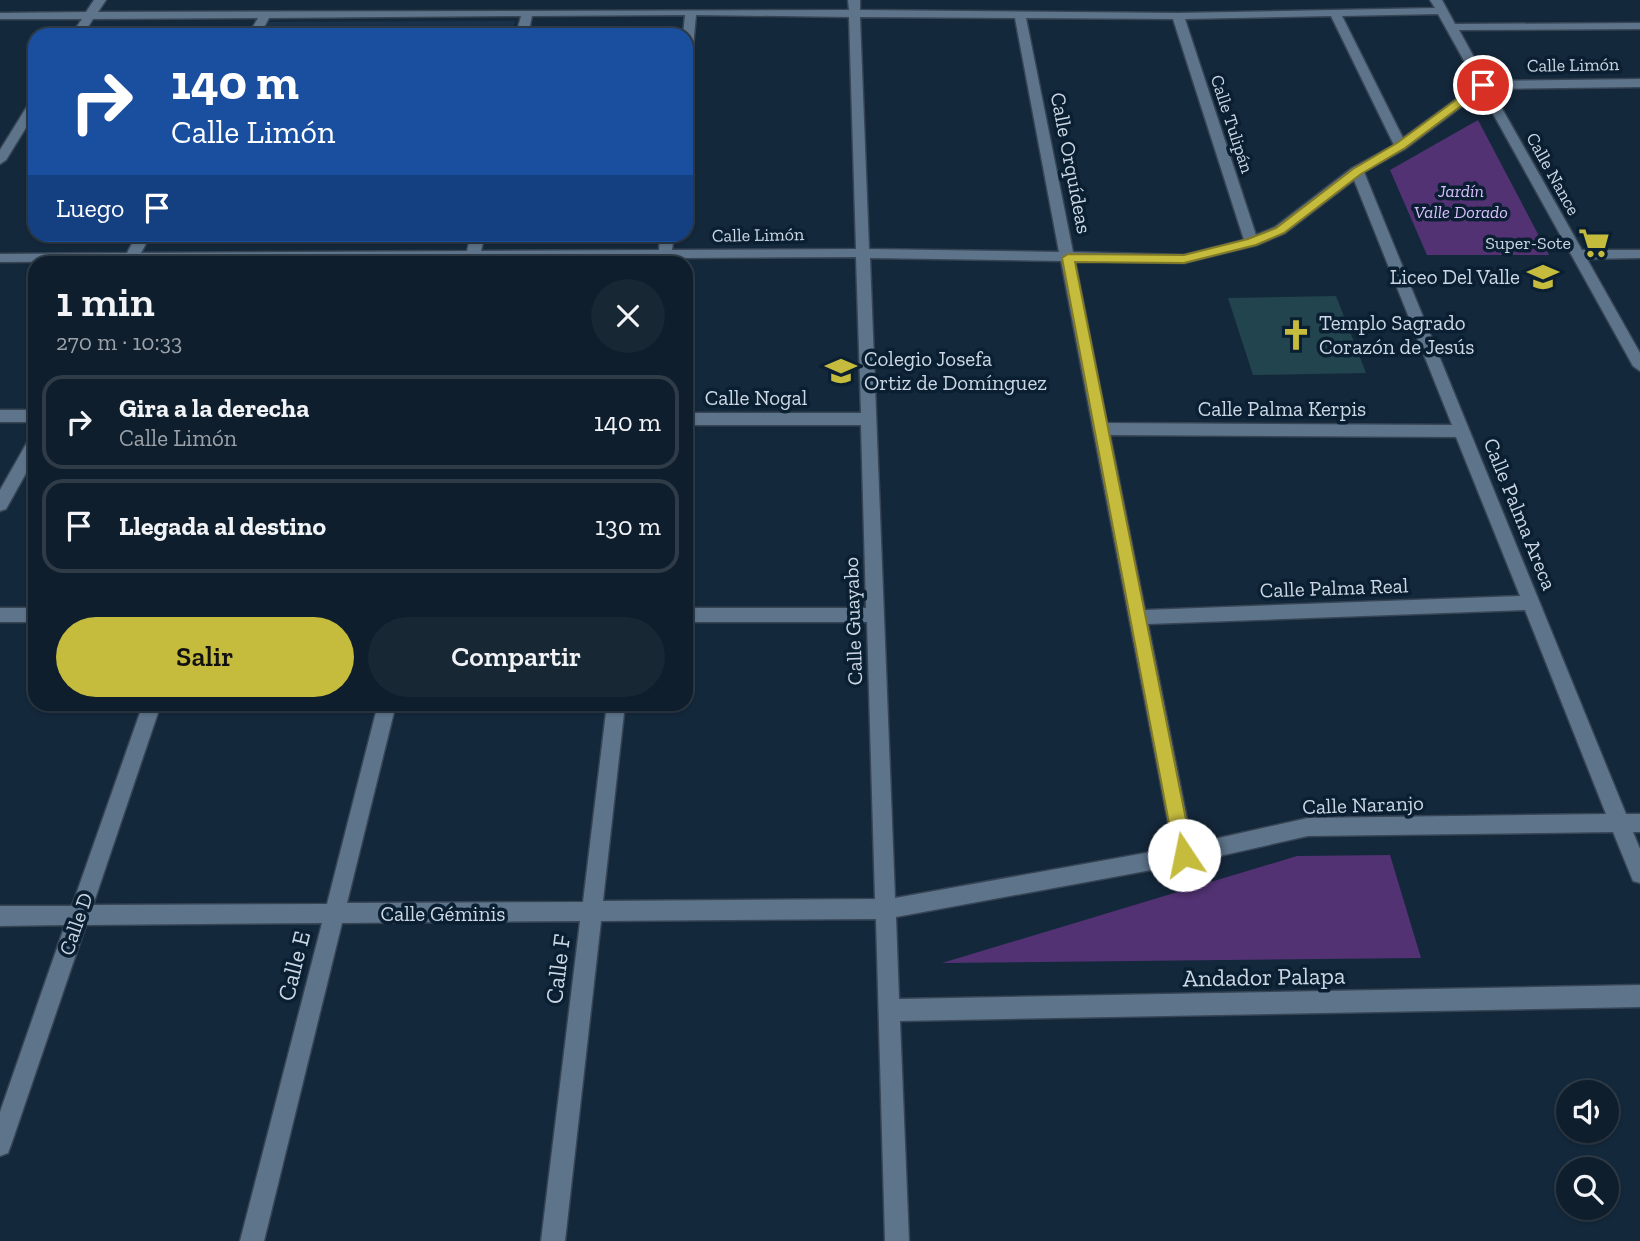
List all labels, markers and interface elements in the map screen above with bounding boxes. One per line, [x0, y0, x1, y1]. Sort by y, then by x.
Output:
text: 140 m [171, 53, 299, 112]
street label: Calle Limón [1527, 53, 1620, 77]
pin [1453, 55, 1513, 115]
icon: right [56, 56, 147, 147]
icon: arrive [1464, 66, 1502, 104]
street label: Calle Tulipán [1206, 72, 1258, 177]
street label: Calle Orquídeas [1046, 90, 1097, 236]
text: Calle Limón [171, 113, 335, 151]
street label: Calle Nance [1521, 129, 1585, 219]
park label: Jardín Valle Dorado [1414, 180, 1508, 223]
icon: arrive [138, 189, 176, 227]
text: Luego [56, 192, 124, 224]
street label: Calle Limón [712, 223, 805, 247]
supermarket icon: Super-Sote [1577, 226, 1611, 260]
place label: Super-Sote [1485, 232, 1571, 254]
school or university icon: Liceo Del Valle [1526, 260, 1560, 294]
place label: Liceo Del Valle [1390, 264, 1520, 289]
text: 1 min [56, 276, 155, 327]
button: close [591, 279, 665, 353]
place label: Templo Sagrado Corazón de Jesús [1319, 310, 1475, 359]
church icon: Templo Sagrado Corazón de Jesús [1279, 318, 1313, 352]
text: 270 m · 10:33 [56, 328, 182, 356]
place label: Colegio Josefa Ortiz de Domínguez [864, 346, 1047, 395]
school or university icon: Colegio Josefa Ortiz de Domínguez [824, 354, 858, 388]
street label: Calle Nogal [705, 385, 808, 410]
text: Gira a la derecha [119, 392, 309, 424]
street label: Calle Palma Kerpis [1198, 396, 1366, 421]
icon: right [60, 403, 98, 441]
text: 140 m [594, 406, 661, 438]
text: Calle Limón [119, 424, 237, 452]
street label: Calle Palma Areca [1479, 434, 1562, 593]
icon: arrive [60, 507, 98, 545]
text: Llegada al destino [119, 510, 326, 542]
text: 130 m [595, 510, 661, 542]
street label: Calle Guayabo [838, 556, 867, 686]
street label: Calle Palma Real [1259, 572, 1409, 603]
button: Salir [56, 617, 354, 697]
button: Compartir [368, 617, 665, 697]
street label: Calle Naranjo [1302, 790, 1424, 820]
position arrow [1147, 818, 1221, 892]
street label: Calle D [53, 889, 98, 958]
street label: Calle Géminis [380, 901, 506, 926]
street label: Calle E [271, 928, 316, 1004]
street label: Calle F [539, 932, 576, 1005]
street label: Andador Palapa [1182, 961, 1346, 992]
map controls [1556, 1080, 1619, 1220]
button: sound [1556, 1080, 1619, 1143]
button: search [1556, 1157, 1619, 1220]

